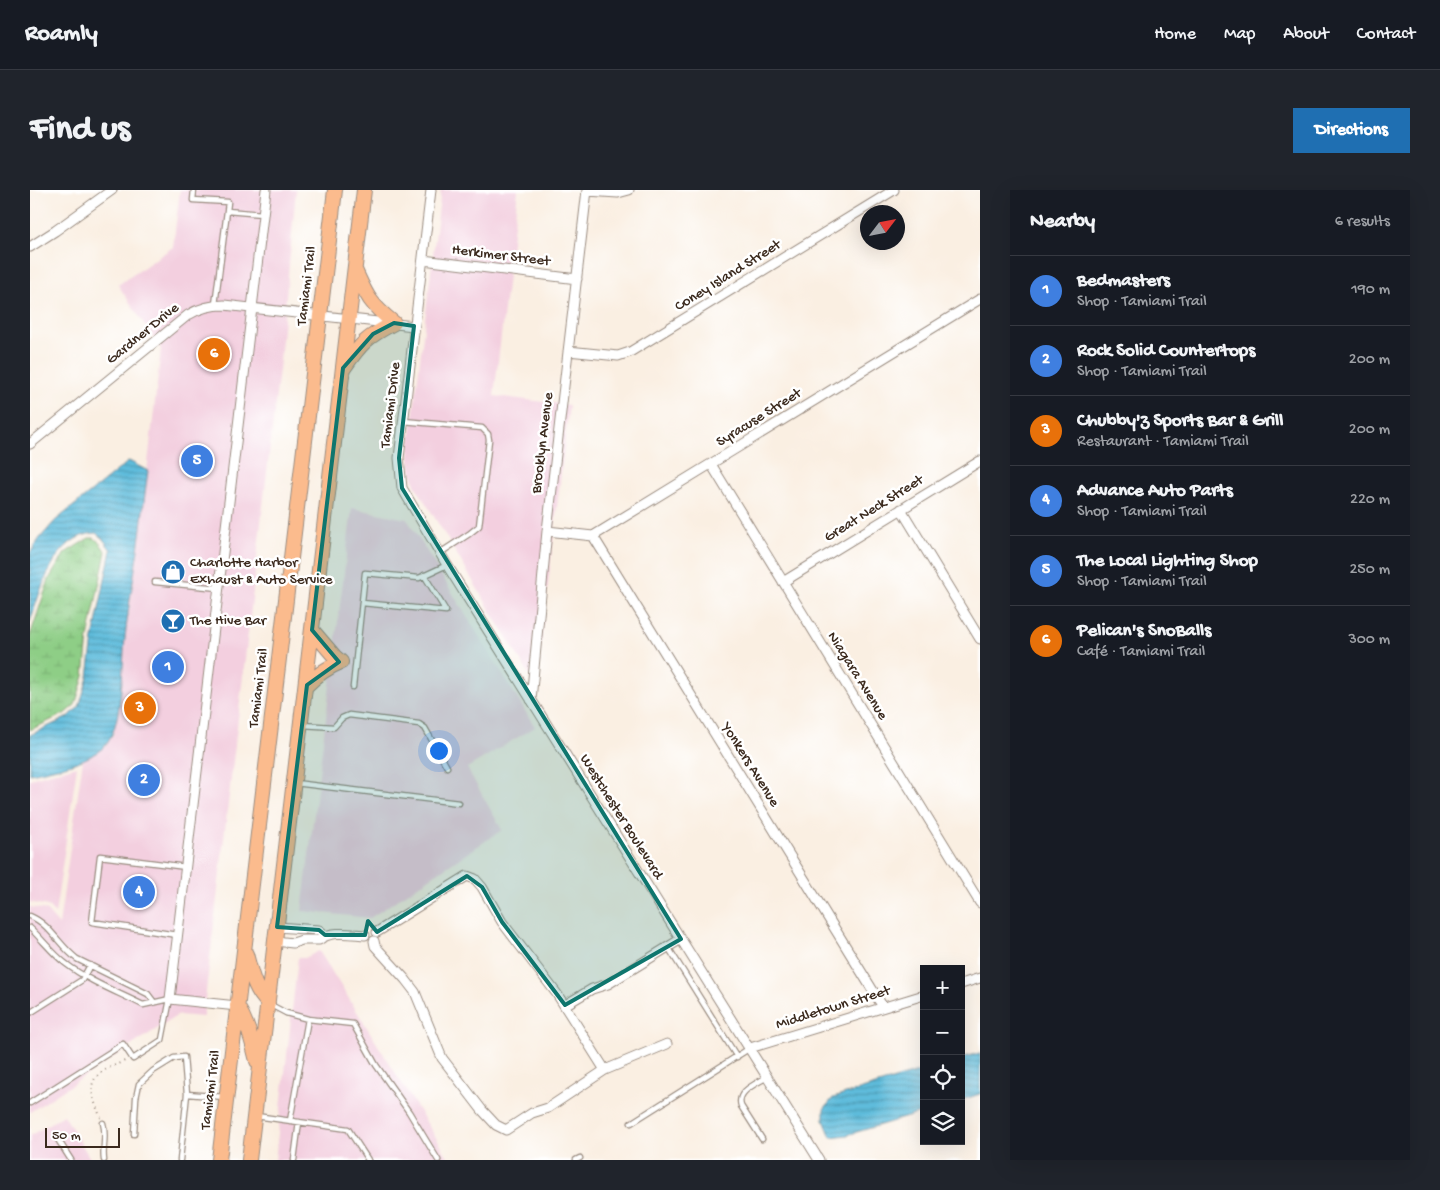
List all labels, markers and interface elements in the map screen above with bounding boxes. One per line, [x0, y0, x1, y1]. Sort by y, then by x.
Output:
text: Roamly [25, 20, 98, 49]
text: Home [1154, 24, 1196, 45]
text: Map [1224, 24, 1255, 45]
text: About [1283, 24, 1329, 45]
text: Contact [1357, 24, 1415, 45]
button: Directions [1293, 108, 1410, 153]
text: Find us [30, 110, 130, 151]
north arrow [860, 205, 905, 250]
text: Nearby [1030, 210, 1095, 235]
text: 6 results [1335, 213, 1390, 232]
street label: Coney Island Street [672, 235, 786, 316]
street label: Herkimer Street [451, 241, 553, 271]
street label: Tamiami Trail [293, 245, 321, 328]
text: Bedmasters [1077, 270, 1170, 293]
text: 1 [1043, 281, 1049, 300]
text: 190 m [1351, 281, 1390, 300]
text: Shop · Tamiami Trail [1077, 293, 1207, 312]
street label: Gardner Drive [103, 299, 183, 369]
pin: 6 [198, 335, 230, 373]
text: Rock Solid Countertops [1077, 340, 1255, 363]
text: 2 [1042, 351, 1050, 370]
text: 200 m [1349, 351, 1390, 370]
street label: Tamiami Drive [377, 361, 405, 450]
text: Shop · Tamiami Trail [1077, 363, 1207, 382]
street label: Syracuse Street [713, 384, 806, 451]
street label: Brooklyn Avenue [528, 391, 558, 496]
text: Chubby'z Sports Bar & Grill [1077, 410, 1283, 433]
text: 3 [1042, 421, 1050, 440]
text: 200 m [1349, 421, 1390, 440]
text: Restaurant · Tamiami Trail [1077, 433, 1249, 452]
pin: 5 [181, 442, 213, 480]
street label: Great Neck Street [821, 470, 928, 547]
text: Advance Auto Parts [1077, 480, 1233, 503]
text: 4 [1042, 491, 1050, 510]
text: 220 m [1350, 491, 1390, 510]
text: Shop · Tamiami Trail [1077, 503, 1207, 522]
text: The Local Lighting Shop [1077, 550, 1258, 573]
place label: Charlotte Harbor Exhaust & Auto Service [190, 554, 333, 589]
shop icon: Charlotte Harbor Exhaust & Auto Service [160, 559, 186, 585]
text: 5 [1042, 561, 1050, 580]
text: 250 m [1350, 561, 1390, 580]
text: Shop · Tamiami Trail [1077, 573, 1207, 592]
bar icon: The Hive Bar [160, 608, 186, 634]
place label: The Hive Bar [189, 612, 268, 630]
text: Pelican's SnoBalls [1077, 620, 1211, 643]
street label: Niagara Avenue [823, 629, 891, 724]
text: 6 [1042, 631, 1050, 650]
text: 300 m [1348, 631, 1390, 650]
text: Café · Tamiami Trail [1077, 643, 1205, 662]
street label: Tamiami Trail [245, 647, 273, 730]
pin: 1 [152, 648, 184, 686]
pin: 3 [124, 689, 156, 727]
street label: Yonkers Avenue [716, 718, 783, 811]
your location [426, 738, 452, 764]
street label: Westchester Boulevard [575, 751, 667, 884]
pin: 2 [128, 761, 160, 799]
pin: 4 [123, 873, 155, 911]
map controls [920, 965, 965, 1145]
button: + [920, 965, 965, 1010]
street label: Middletown Street [774, 982, 894, 1034]
button: − [920, 1010, 965, 1055]
street label: Tamiami Trail [197, 1049, 225, 1132]
button: locate [920, 1055, 965, 1100]
button: layers [920, 1100, 965, 1145]
scale bar [45, 1125, 120, 1148]
text: 50 m [52, 1128, 81, 1145]

